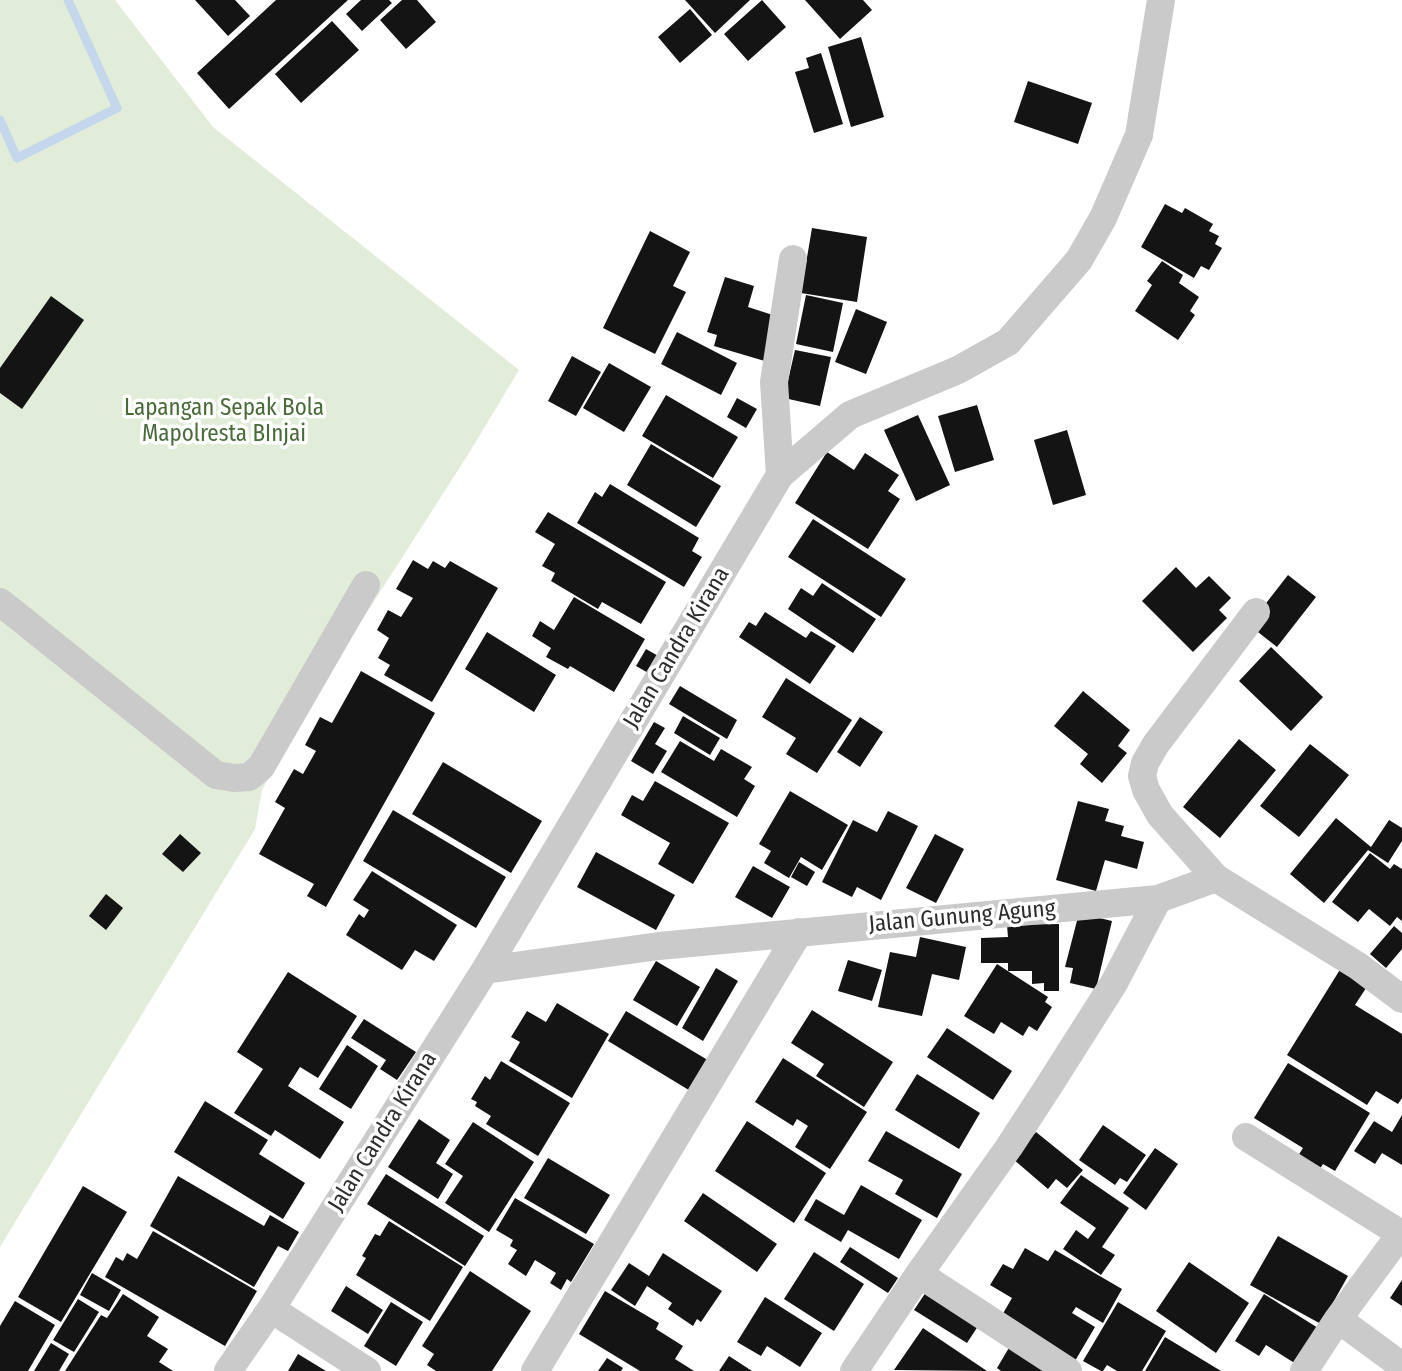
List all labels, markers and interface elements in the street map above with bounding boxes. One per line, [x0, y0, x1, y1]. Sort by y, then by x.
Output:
park label: Lapangan Sepak Bola Mapolresta BInjai [124, 395, 324, 449]
street label: Jalan Candra Kirana [618, 562, 736, 734]
street label: Jalan Gunung Agung [867, 895, 1057, 939]
street label: Jalan Candra Kirana [323, 1047, 443, 1217]

